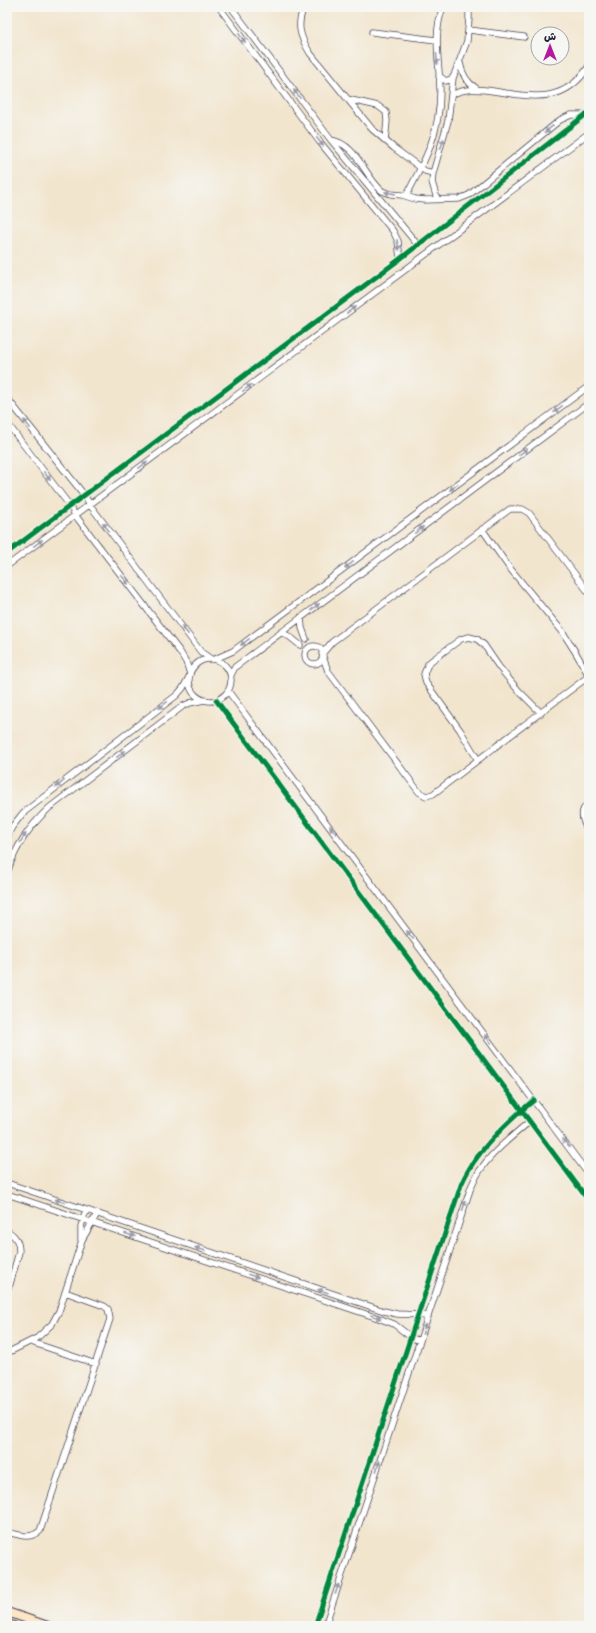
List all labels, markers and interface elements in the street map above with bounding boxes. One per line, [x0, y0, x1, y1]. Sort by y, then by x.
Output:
north arrow [530, 26, 570, 66]
text: ش [544, 28, 556, 43]
one-way arrow [238, 33, 246, 44]
one-way arrow [434, 53, 441, 65]
one-way arrow [293, 89, 301, 99]
one-way arrow [544, 124, 555, 133]
one-way arrow [316, 137, 324, 148]
one-way arrow [439, 138, 445, 150]
one-way arrow [383, 190, 396, 196]
one-way arrow [395, 239, 401, 251]
one-way arrow [346, 306, 357, 314]
one-way arrow [242, 384, 252, 392]
one-way arrow [552, 405, 563, 413]
one-way arrow [23, 418, 31, 429]
one-way arrow [518, 448, 529, 456]
one-way arrow [137, 461, 148, 469]
one-way arrow [43, 471, 52, 482]
one-way arrow [448, 483, 459, 491]
one-way arrow [102, 521, 110, 532]
one-way arrow [414, 526, 424, 534]
one-way arrow [33, 538, 44, 547]
one-way arrow [344, 560, 355, 569]
one-way arrow [121, 575, 130, 586]
one-way arrow [309, 603, 320, 611]
one-way arrow [181, 625, 189, 636]
one-way arrow [240, 638, 251, 647]
one-way arrow [158, 701, 169, 709]
one-way arrow [116, 749, 127, 758]
one-way arrow [54, 780, 65, 788]
one-way arrow [329, 825, 337, 836]
one-way arrow [20, 832, 27, 844]
one-way arrow [406, 929, 415, 940]
one-way arrow [484, 1034, 492, 1044]
one-way arrow [562, 1138, 570, 1149]
one-way arrow [53, 1198, 65, 1204]
one-way arrow [461, 1199, 467, 1211]
one-way arrow [124, 1232, 136, 1238]
one-way arrow [194, 1246, 206, 1252]
one-way arrow [248, 1273, 260, 1279]
one-way arrow [317, 1288, 329, 1294]
one-way arrow [371, 1315, 383, 1321]
one-way arrow [421, 1323, 427, 1335]
one-way arrow [376, 1459, 382, 1471]
one-way arrow [334, 1583, 340, 1595]

